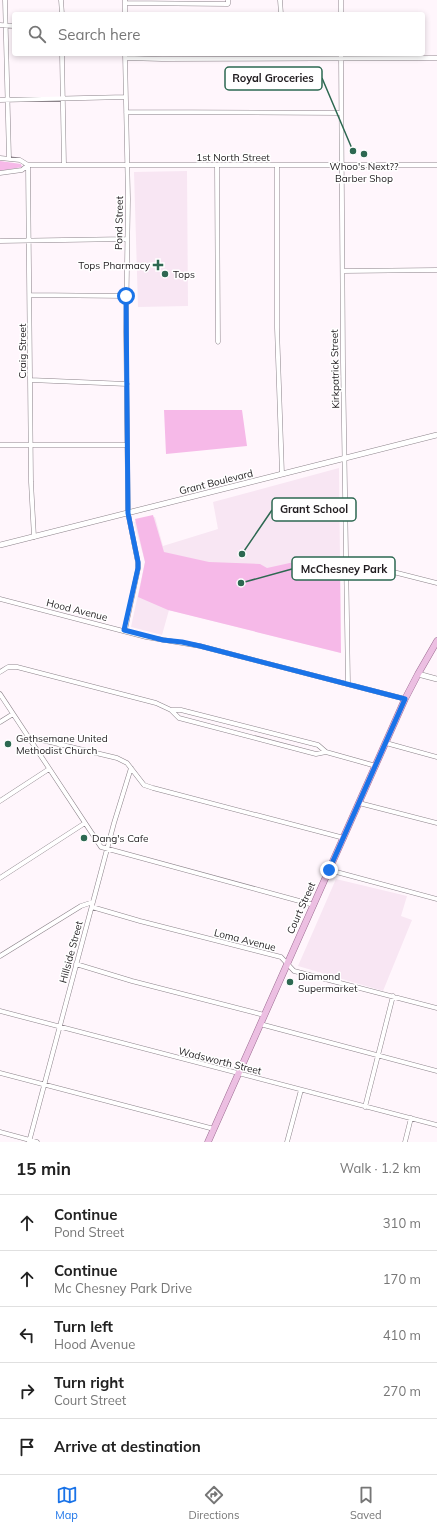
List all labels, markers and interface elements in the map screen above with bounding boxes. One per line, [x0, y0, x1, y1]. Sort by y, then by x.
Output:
search box [12, 12, 425, 56]
icon: search [26, 23, 48, 45]
text: Search here [58, 25, 140, 44]
callout: Royal Groceries [225, 67, 322, 90]
text: Royal Groceries [232, 71, 314, 85]
marker: Whoo's Next?? Barber Shop [359, 149, 369, 159]
street label: 1st North Street [196, 151, 270, 164]
place label: Whoo's Next?? Barber Shop [330, 160, 399, 185]
street label: Pond Street [112, 195, 126, 250]
place label: Tops Pharmacy [78, 259, 151, 272]
marker: Tops Pharmacy [153, 260, 163, 270]
place label: Tops [173, 268, 195, 281]
marker: Tops [160, 269, 170, 279]
route start [117, 287, 135, 305]
street label: Craig Street [16, 323, 29, 379]
street label: Kirkpatrick Street [328, 329, 342, 409]
street label: Grant Boulevard [178, 467, 254, 497]
callout: Grant School [272, 498, 356, 521]
text: Grant School [280, 502, 348, 516]
callout: McChesney Park [292, 557, 395, 580]
text: McChesney Park [301, 562, 388, 576]
street label: Hood Avenue [45, 596, 109, 624]
place label: Gethsemane United Methodist Church [16, 732, 108, 757]
marker: Gethsemane United Methodist Church [3, 739, 13, 749]
place label: Dang's Cafe [92, 832, 149, 845]
marker: Dang's Cafe [79, 833, 89, 843]
route end [320, 861, 338, 879]
street label: Court Street [284, 879, 318, 936]
street label: Hillside Street [56, 919, 86, 985]
street label: Loma Avenue [213, 926, 277, 954]
place label: Diamond Supermarket [298, 970, 358, 995]
marker: Diamond Supermarket [285, 977, 295, 987]
street label: Wadsworth Street [177, 1044, 263, 1078]
text: 15 min [16, 1158, 71, 1179]
text: Walk · 1.2 km [340, 1160, 421, 1176]
text: Continue [54, 1205, 117, 1224]
icon: ahead [16, 1212, 38, 1234]
text: 310 m [383, 1215, 421, 1231]
text: Pond Street [54, 1224, 124, 1240]
text: Continue [54, 1261, 117, 1280]
icon: ahead [16, 1268, 38, 1290]
text: 170 m [383, 1271, 421, 1287]
text: Mc Chesney Park Drive [54, 1280, 192, 1296]
text: Turn left [54, 1317, 113, 1336]
icon: left [16, 1324, 38, 1346]
text: 410 m [383, 1327, 421, 1343]
text: Hood Avenue [54, 1336, 135, 1352]
text: Turn right [54, 1373, 124, 1392]
icon: right [16, 1380, 38, 1402]
text: 270 m [383, 1383, 421, 1399]
text: Court Street [54, 1392, 126, 1408]
icon: arrive [16, 1436, 38, 1458]
text: Arrive at destination [54, 1437, 201, 1456]
tab: Map [55, 1484, 78, 1522]
tab: Directions [189, 1484, 239, 1522]
tab: Saved [350, 1484, 382, 1522]

